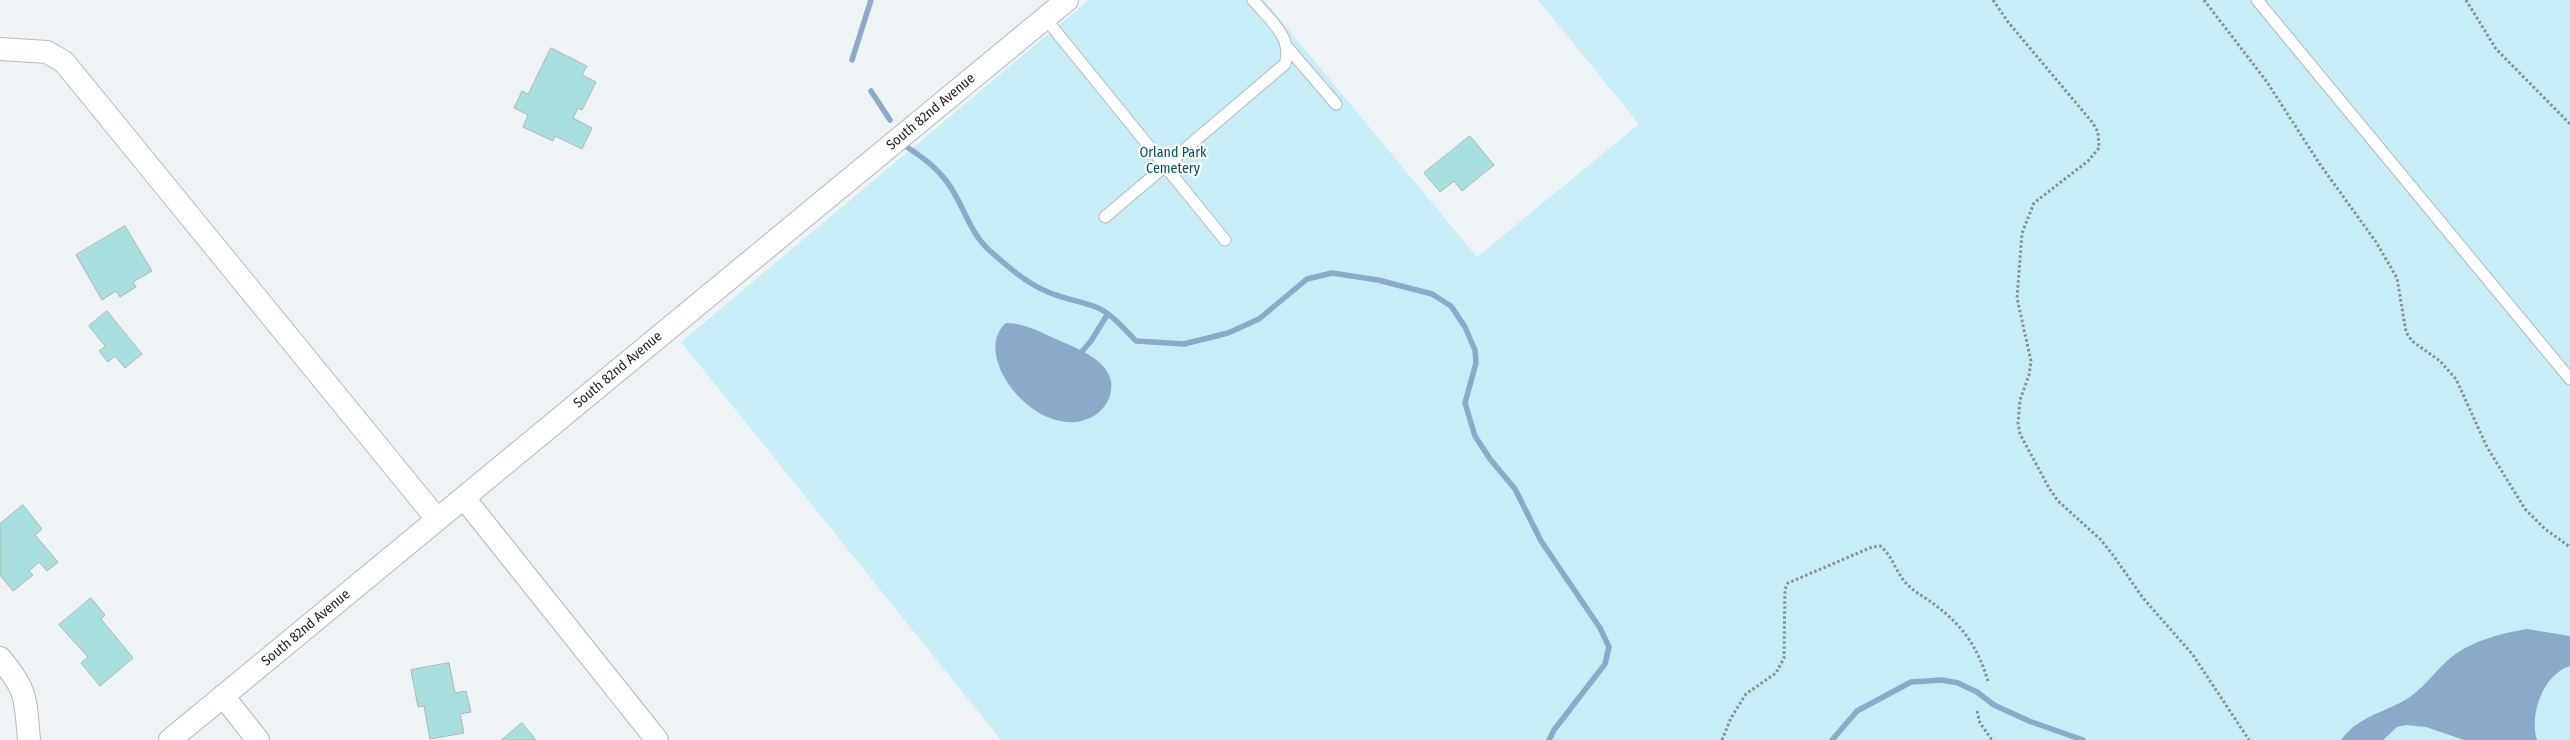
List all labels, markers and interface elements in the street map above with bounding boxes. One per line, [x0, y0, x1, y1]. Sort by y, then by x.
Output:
street label: South 82nd Avenue [883, 70, 979, 154]
park label: Orland Park Cemetery [1139, 145, 1207, 178]
street label: South 82nd Avenue [570, 328, 666, 412]
street label: South 82nd Avenue [258, 586, 354, 670]

